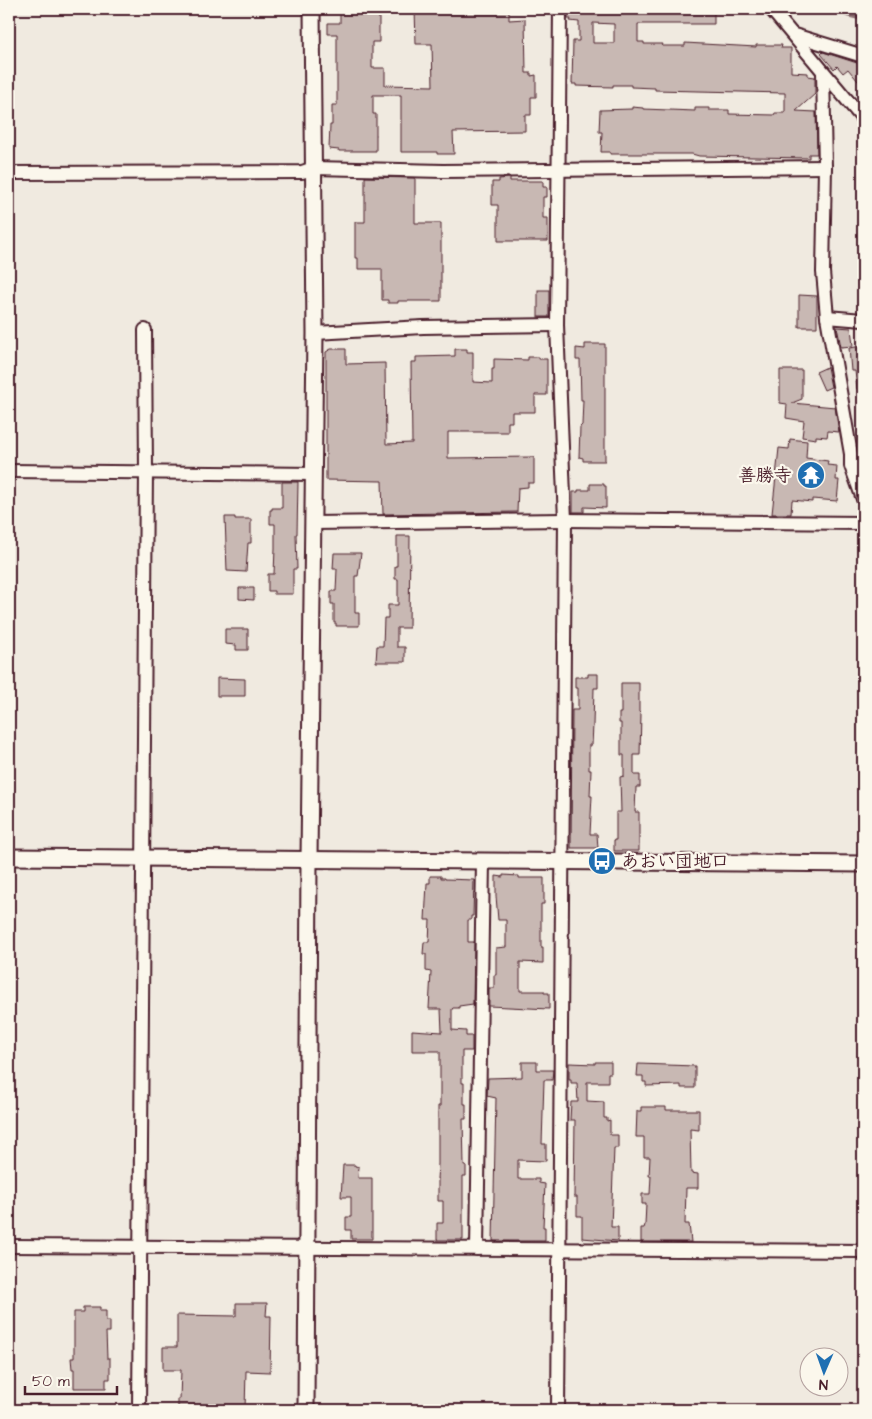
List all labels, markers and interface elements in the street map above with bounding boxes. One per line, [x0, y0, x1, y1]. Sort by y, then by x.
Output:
temple icon: 善勝寺 [796, 460, 826, 490]
place label: 善勝寺 [738, 463, 792, 488]
bus stop icon: あおい団地口 [587, 846, 617, 876]
place label: あおい団地口 [621, 849, 729, 874]
north arrow [800, 1346, 850, 1396]
scale bar [25, 1364, 118, 1396]
text: 50 m [32, 1371, 70, 1392]
text: N [819, 1374, 828, 1394]

